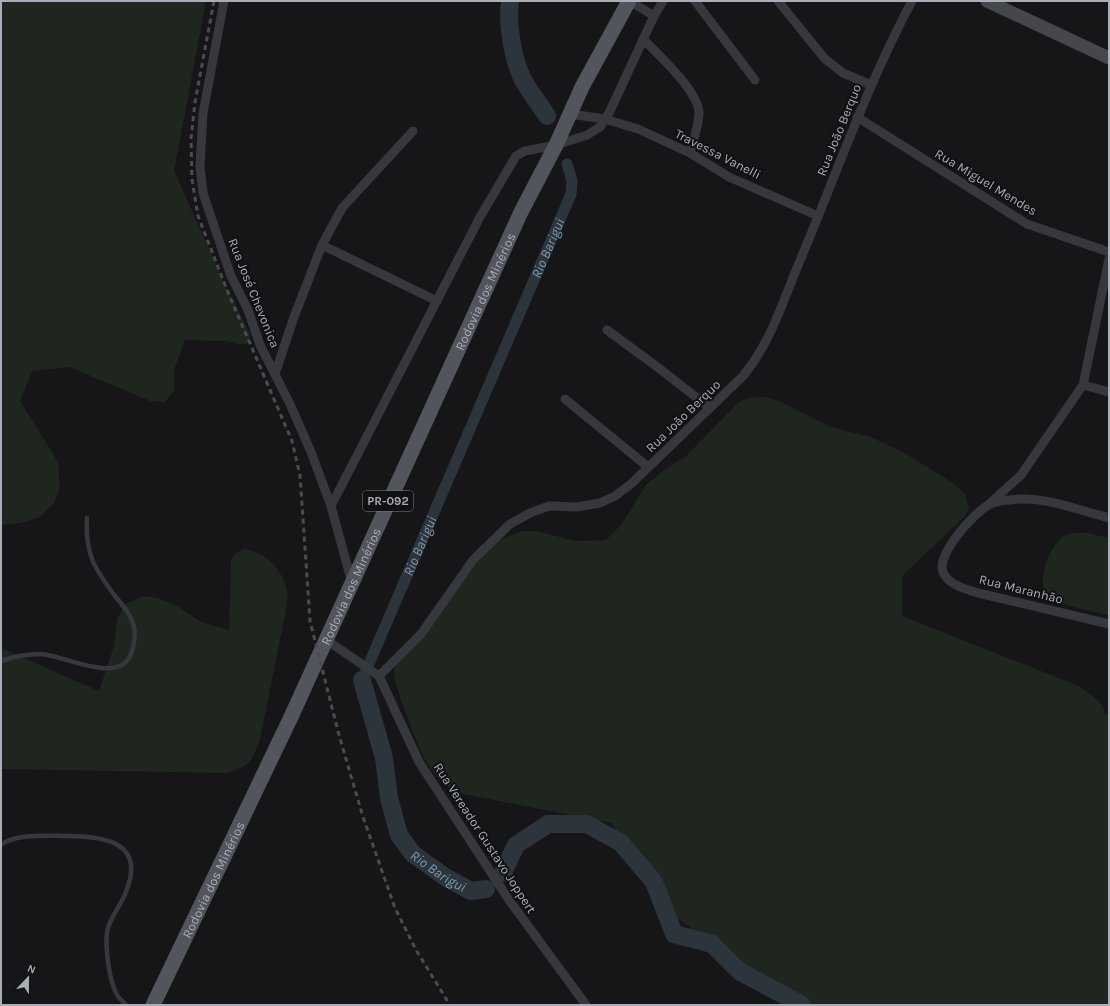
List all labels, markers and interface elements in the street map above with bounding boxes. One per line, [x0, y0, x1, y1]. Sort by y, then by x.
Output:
street label: Rua João Berquo [814, 82, 865, 179]
street label: Travessa Vanelli [673, 126, 763, 182]
street label: Rua Miguel Mendes [932, 146, 1040, 218]
water label: Rio Barigui [527, 216, 568, 281]
street label: Rodovia dos Minérios [452, 230, 518, 352]
street label: Rua José Chevonica [225, 236, 283, 350]
street label: Rua João Berquo [643, 377, 724, 456]
road number: PR-092 [363, 491, 413, 511]
water label: Rio Barigui [399, 513, 440, 578]
street label: Rodovia dos Minérios [317, 525, 384, 647]
street label: Rua Maranhão [977, 571, 1065, 607]
street label: Rua Vereador Gustavo Joppert [431, 760, 539, 916]
street label: Rodovia dos Minérios [179, 819, 247, 940]
water label: Rio Barigui [407, 847, 469, 896]
north arrow [8, 958, 48, 998]
text: N [25, 962, 38, 977]

